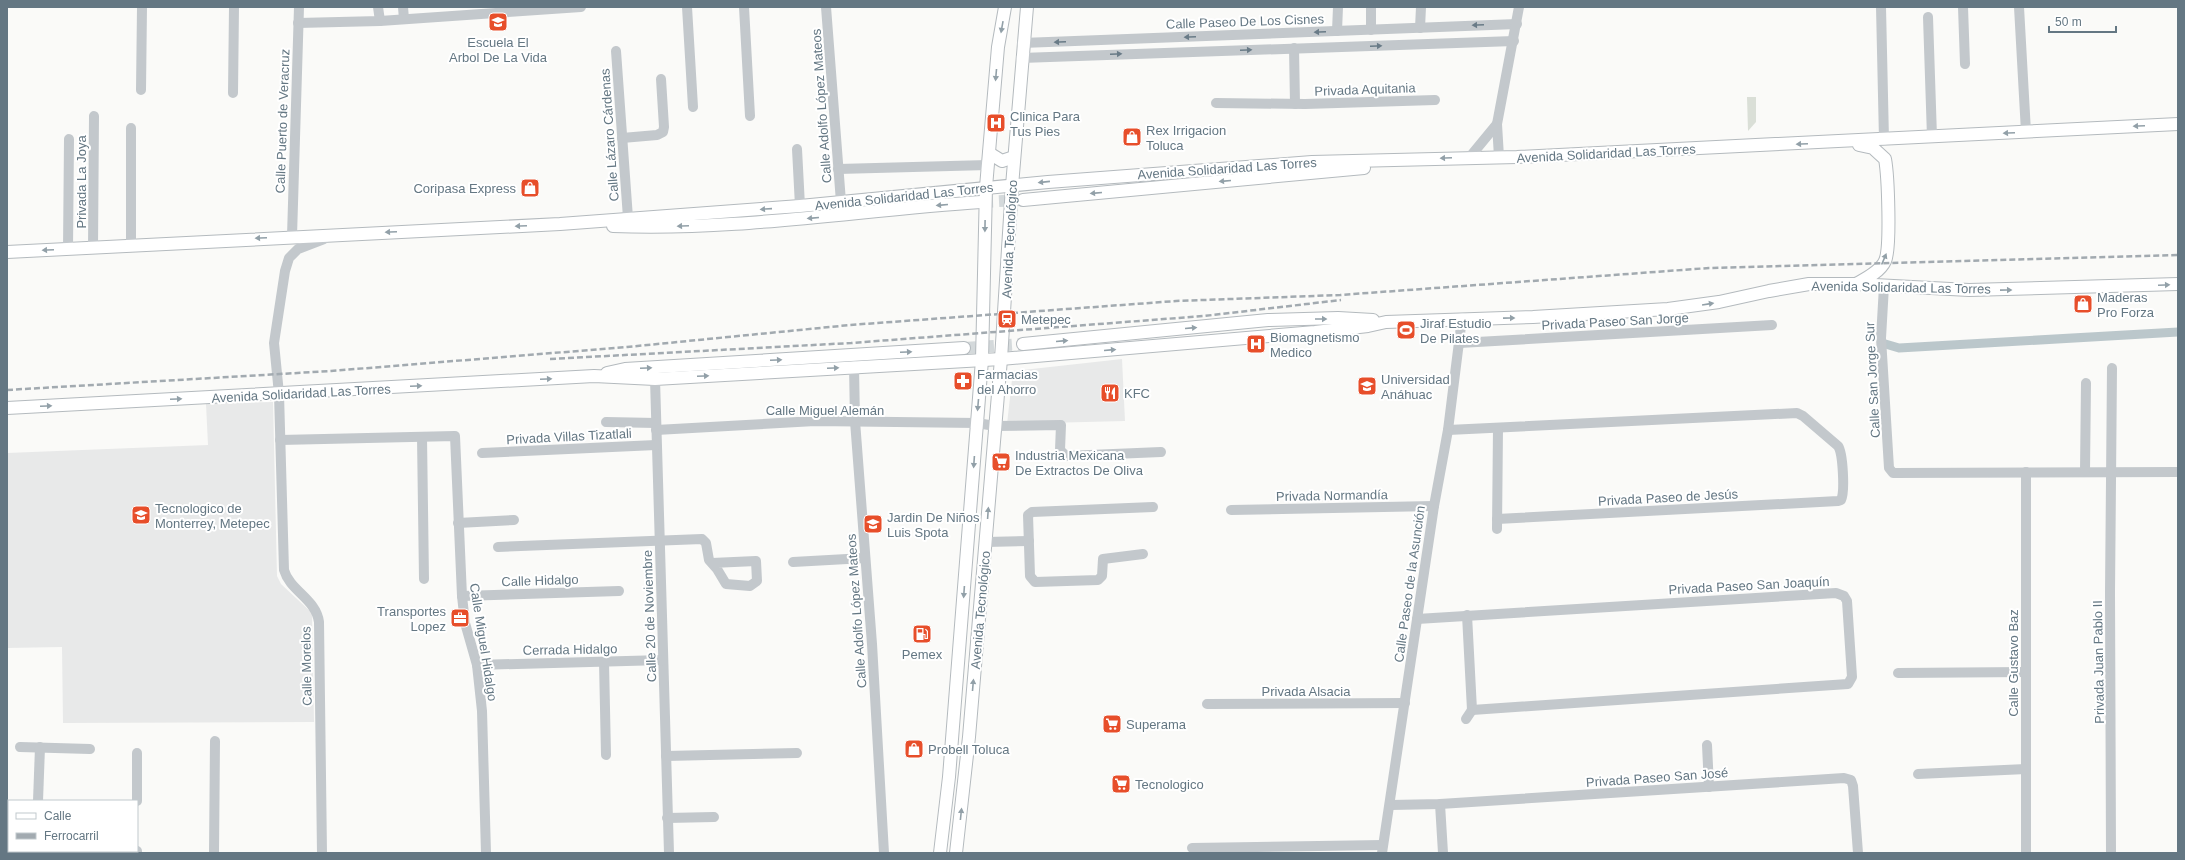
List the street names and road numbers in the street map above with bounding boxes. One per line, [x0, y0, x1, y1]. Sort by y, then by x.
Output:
street label: Calle Paseo De Los Cisnes [1166, 11, 1325, 32]
street label: Calle Adolfo López Mateos [809, 28, 834, 184]
street label: Calle Puerto de Veracruz [272, 49, 293, 194]
street label: Calle Lázaro Cárdenas [597, 68, 622, 202]
street label: Privada Aquitania [1314, 80, 1417, 99]
street label: Privada La Joya [74, 135, 89, 229]
street label: Avenida Solidaridad Las Torres [1516, 141, 1697, 166]
street label: Avenida Solidaridad Las Torres [1137, 155, 1318, 182]
street label: Avenida Tecnológico [999, 179, 1020, 299]
street label: Avenida Solidaridad Las Torres [814, 180, 995, 213]
street label: Avenida Solidaridad Las Torres [1811, 278, 1991, 297]
street label: Privada Paseo San Jorge [1541, 310, 1689, 333]
street label: Calle San Jorge Sur [1862, 321, 1883, 438]
street label: Avenida Solidaridad Las Torres [211, 381, 392, 406]
street label: Calle Miguel Alemán [766, 403, 884, 418]
street label: Privada Villas Tizatlali [506, 426, 632, 447]
street label: Privada Paseo de Jesús [1598, 486, 1739, 509]
street label: Privada Normandía [1276, 487, 1389, 504]
street label: Calle Paseo de la Asunción [1391, 505, 1428, 663]
street label: Calle Adolfo López Mateos [844, 533, 869, 689]
street label: Calle 20 de Noviembre [640, 550, 659, 682]
street label: Avenida Tecnológico [968, 550, 993, 670]
street label: Calle Hidalgo [501, 572, 579, 589]
street label: Privada Paseo San Joaquín [1668, 574, 1830, 597]
street label: Calle Miguel Hidalgo [467, 582, 500, 702]
street label: Privada Juan Pablo II [2090, 600, 2107, 724]
street label: Calle Gustavo Baz [2006, 609, 2021, 717]
street label: Calle Morelos [298, 626, 315, 706]
street label: Cerrada Hidalgo [523, 641, 617, 658]
street label: Privada Alsacia [1262, 684, 1351, 699]
street label: Privada Paseo San José [1585, 765, 1729, 790]

